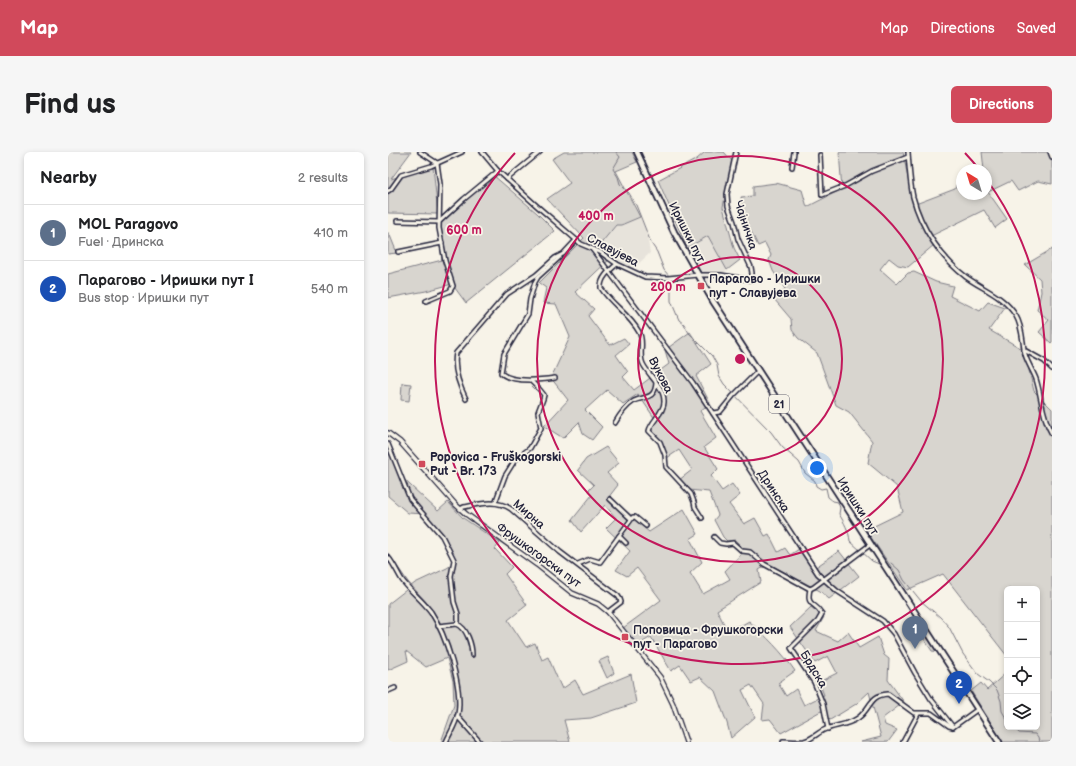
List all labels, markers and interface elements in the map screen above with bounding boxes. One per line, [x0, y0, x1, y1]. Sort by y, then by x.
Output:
text: Map [20, 17, 58, 40]
text: Map [880, 20, 908, 37]
text: Directions [930, 20, 995, 37]
text: Saved [1017, 20, 1056, 37]
button: Directions [951, 86, 1052, 123]
text: Find us [24, 88, 116, 121]
north arrow [956, 164, 992, 200]
text: Nearby [40, 168, 97, 188]
text: 2 results [298, 170, 348, 186]
street label: Иришки пут [665, 199, 708, 265]
street label: Чајничка [731, 199, 761, 252]
text: 400 m [578, 209, 614, 224]
text: MOL Paragovo [78, 215, 178, 234]
text: 600 m [446, 223, 482, 238]
text: 1 [50, 225, 56, 241]
text: 410 m [313, 225, 348, 241]
street label: Славујева [584, 231, 641, 270]
text: Fuel · Дринска [78, 234, 164, 250]
text: Парагово - Иришки пут I [78, 271, 254, 290]
place label: Парагово - Иришки пут - Славујева [709, 272, 821, 301]
text: 200 m [650, 280, 686, 295]
text: 2 [49, 281, 57, 297]
text: 540 m [311, 281, 348, 297]
marker: Парагово - Иришки пут - Славујева [696, 281, 706, 291]
text: Bus stop · Иришки пут [78, 290, 209, 306]
centre of rings [733, 352, 747, 366]
street label: Вукова [645, 354, 676, 396]
road number: 21 [769, 395, 789, 413]
place label: Popovica - Fruškogorski Put - Br. 173 [430, 450, 561, 479]
your location [807, 458, 827, 478]
marker: Popovica - Fruškogorski Put - Br. 173 [417, 459, 427, 469]
street label: Дринска [754, 467, 793, 515]
street label: Иришки пут [833, 475, 882, 538]
street label: Мирна [510, 496, 548, 532]
street label: Фрушкогорски пут [493, 520, 584, 591]
map controls [1004, 586, 1040, 730]
button: + [1004, 586, 1040, 622]
pin: 1 [902, 616, 928, 649]
button: − [1004, 622, 1040, 658]
place label: Поповица - Фрушкогорски пут - Парагово [633, 623, 784, 652]
marker: Поповица - Фрушкогорски пут - Парагово [620, 632, 630, 642]
street label: Брдска [797, 648, 831, 691]
button: locate [1004, 658, 1040, 694]
pin: 2 [946, 671, 972, 704]
button: layers [1004, 694, 1040, 730]

